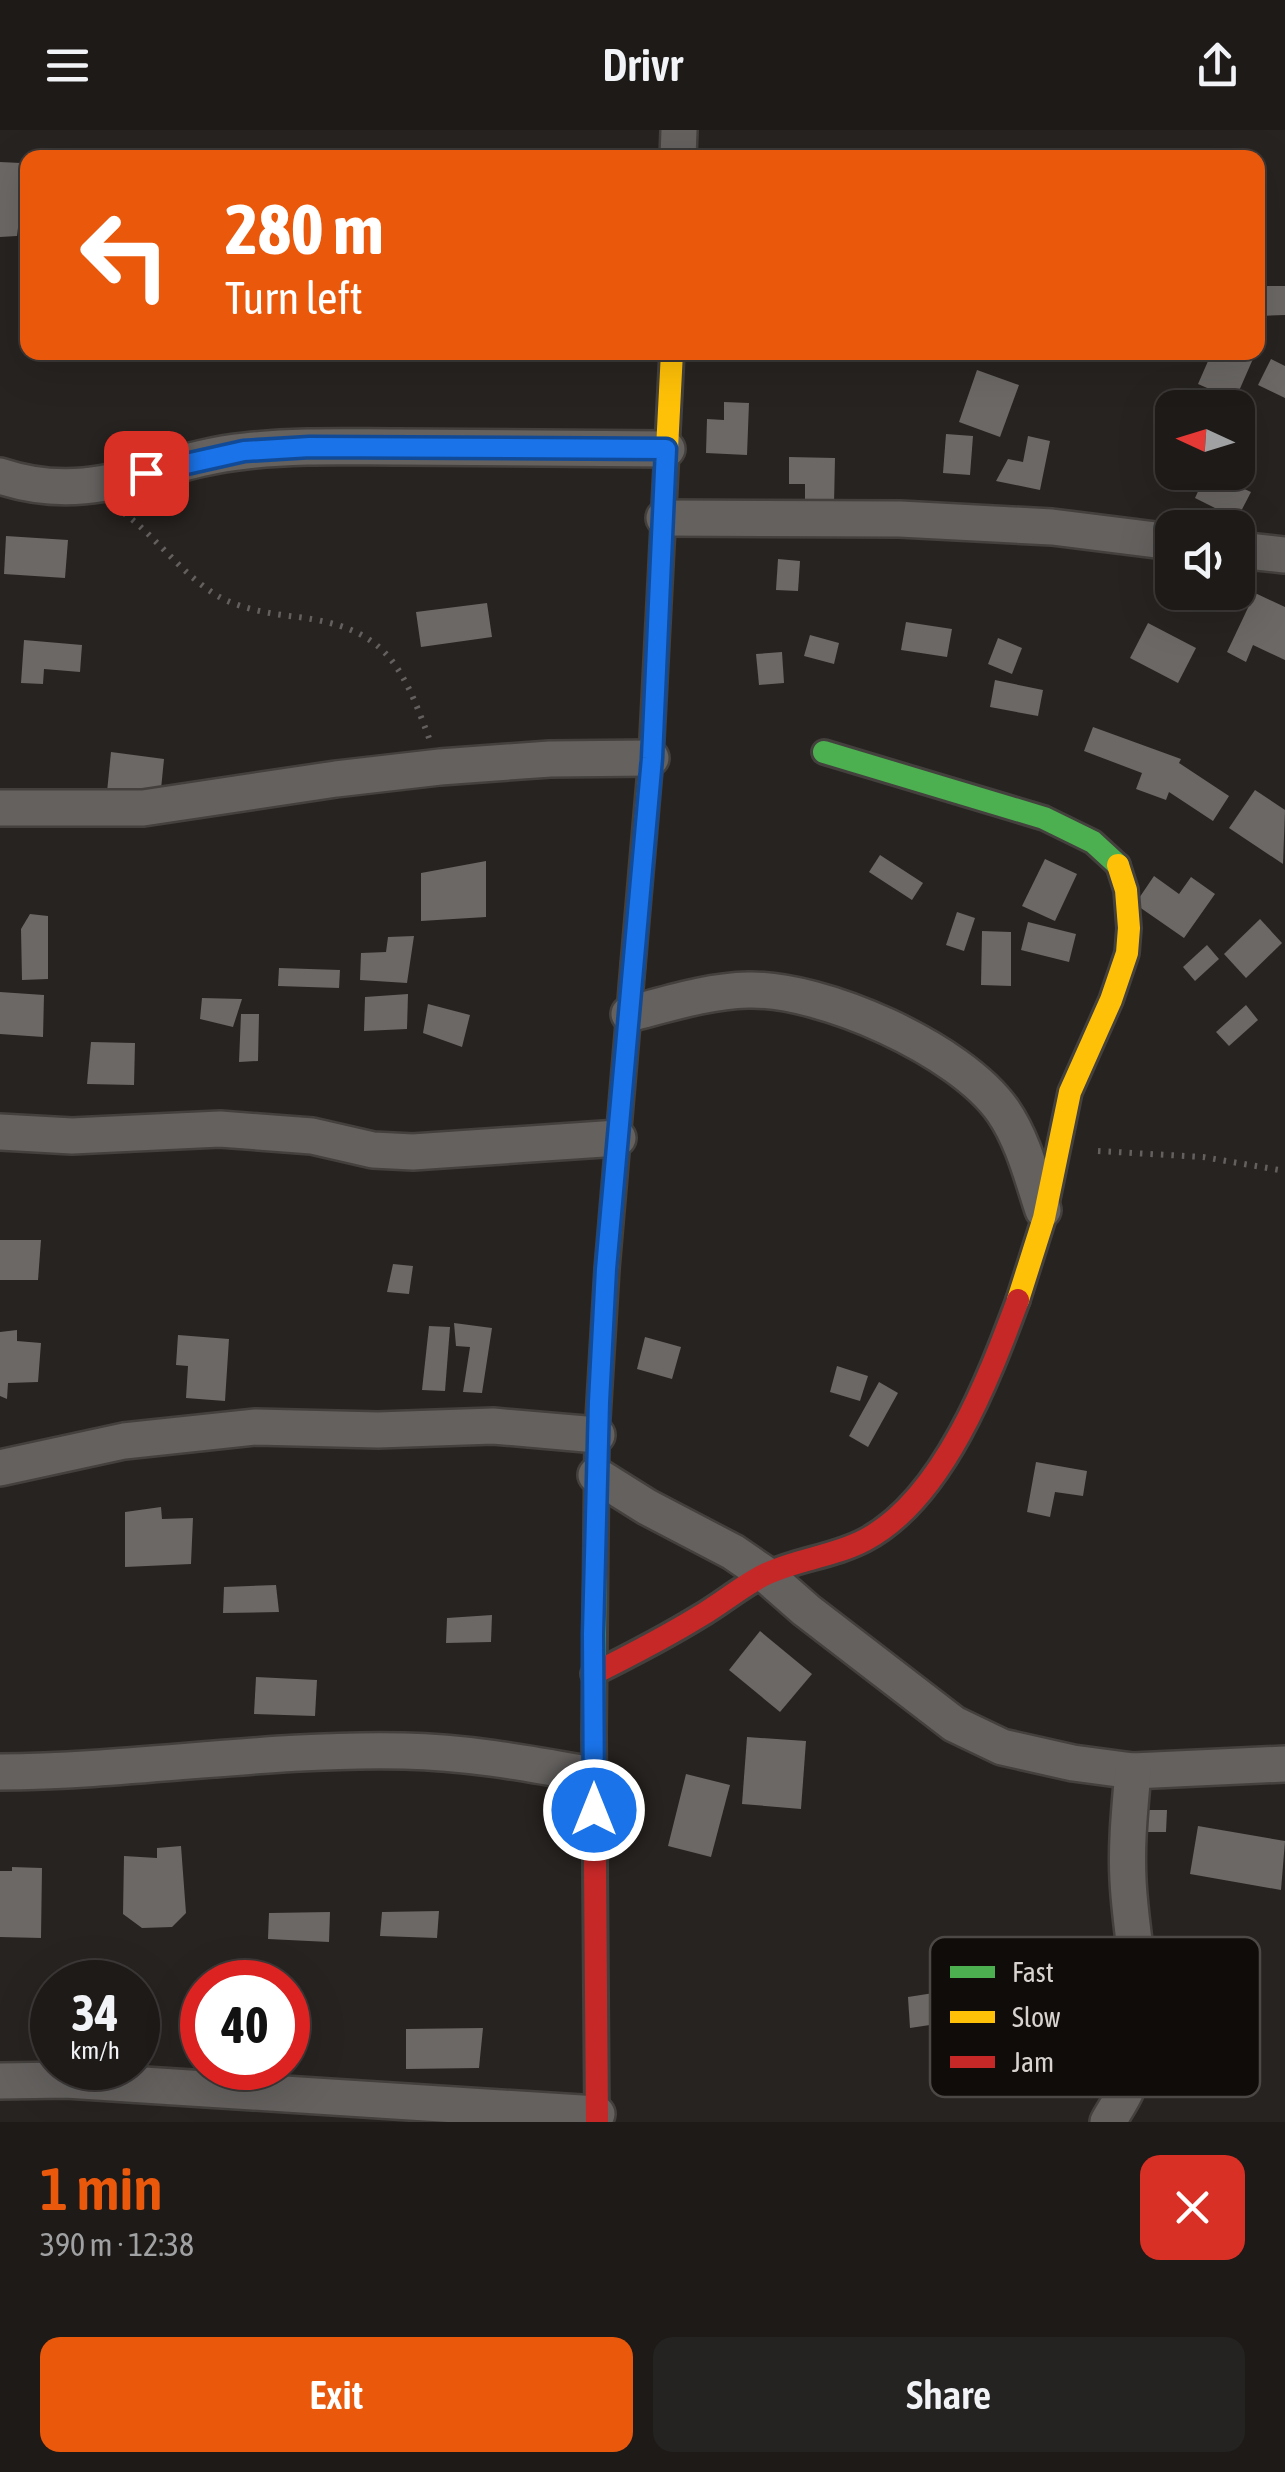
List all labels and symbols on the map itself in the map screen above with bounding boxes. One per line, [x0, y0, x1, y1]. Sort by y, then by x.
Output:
north arrow [1155, 390, 1255, 490]
pin [104, 431, 189, 516]
position arrow [542, 1758, 646, 1862]
legend [930, 1937, 1260, 2097]
text: Fast [1012, 1956, 1054, 1988]
speed limit sign: 40 [180, 1960, 310, 2090]
text: Slow [1012, 2001, 1061, 2033]
text: Jam [1012, 2046, 1054, 2078]

